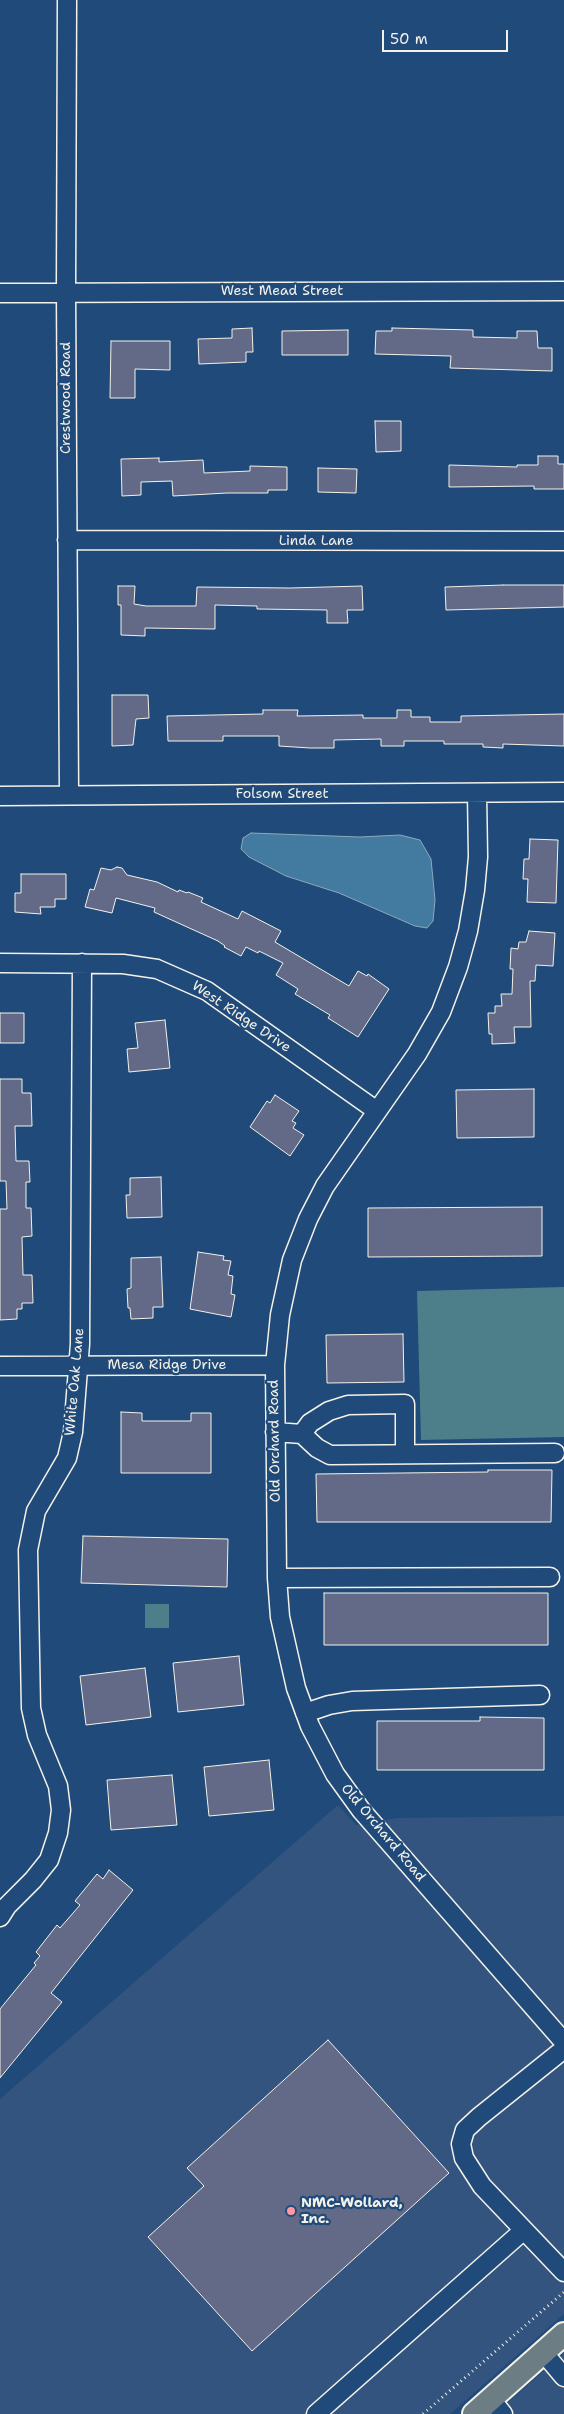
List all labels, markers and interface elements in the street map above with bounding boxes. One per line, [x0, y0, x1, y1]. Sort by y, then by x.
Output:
scale bar [384, 20, 510, 52]
text: 50 m [390, 29, 428, 49]
street label: West Mead Street [221, 283, 343, 299]
street label: Crestwood Road [58, 342, 74, 454]
street label: Linda Lane [279, 533, 353, 549]
street label: Folsom Street [235, 786, 329, 802]
street label: West Ridge Drive [188, 978, 294, 1056]
street label: White Oak Lane [62, 1327, 88, 1437]
street label: Mesa Ridge Drive [108, 1357, 226, 1373]
street label: Old Orchard Road [266, 1380, 284, 1502]
street label: Old Orchard Road [337, 1781, 429, 1885]
place label: NMC-Wollard, Inc. [301, 2195, 403, 2228]
marker: NMC-Wollard, Inc. [285, 2205, 297, 2217]

